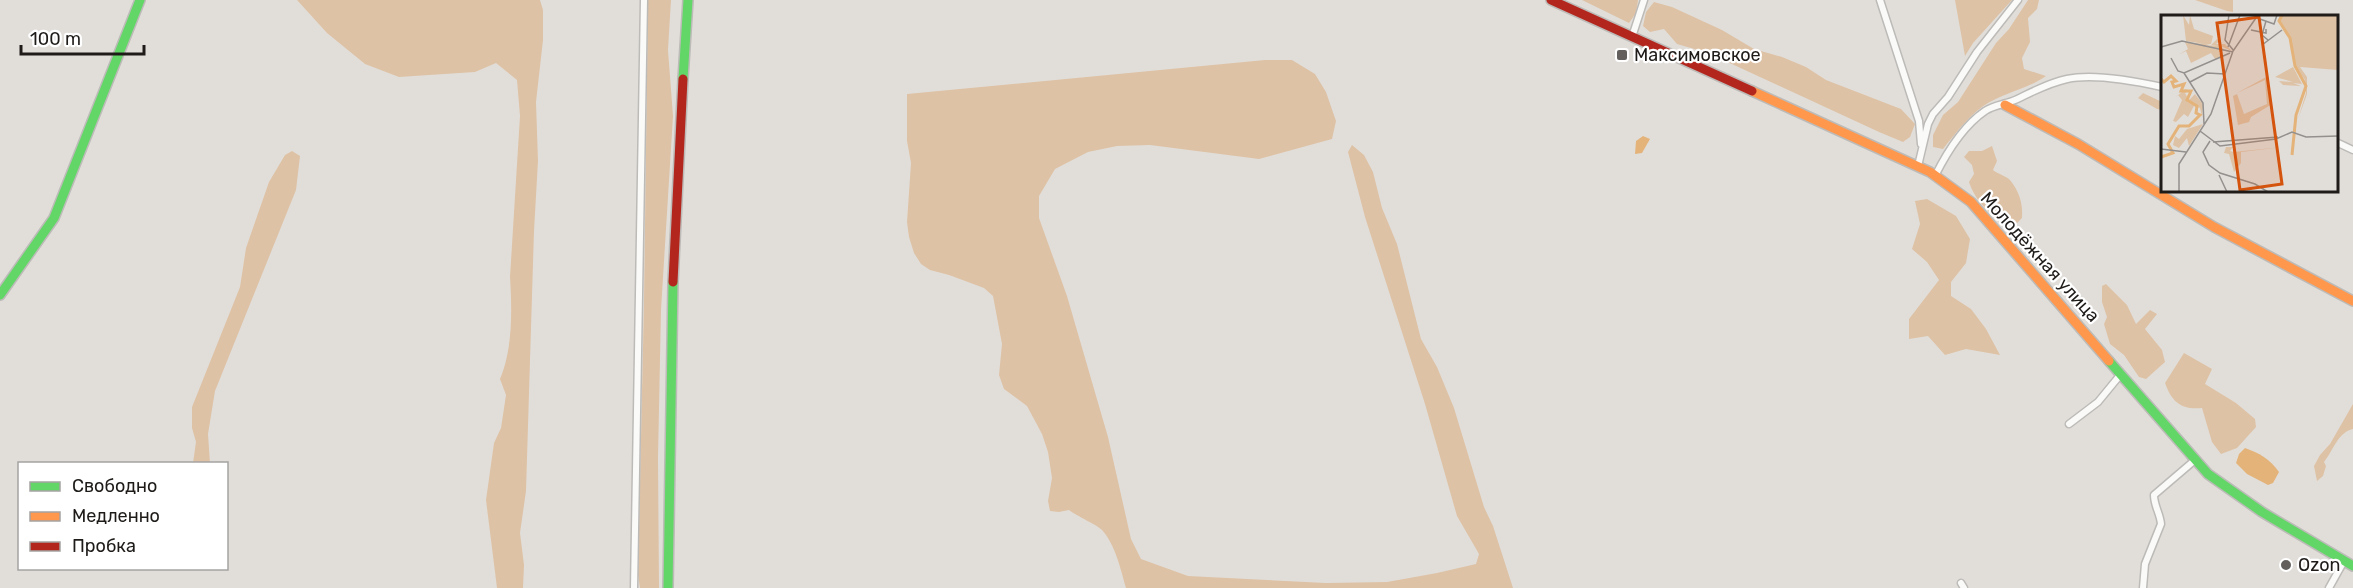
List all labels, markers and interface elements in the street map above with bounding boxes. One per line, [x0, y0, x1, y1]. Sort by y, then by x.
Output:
inset map [2161, 15, 2338, 192]
scale bar [21, 18, 144, 56]
text: 100 m [30, 28, 81, 50]
place label: Максимовское [1634, 44, 1761, 66]
marker: Максимовское [1615, 48, 1629, 62]
street label: Молодёжная улица [1976, 187, 2104, 327]
legend [18, 462, 228, 570]
text: Свободно [72, 475, 157, 497]
text: Медленно [72, 505, 160, 527]
text: Пробка [72, 535, 136, 557]
place label: Ozon [2298, 554, 2340, 576]
marker: Ozon [2279, 558, 2293, 572]

